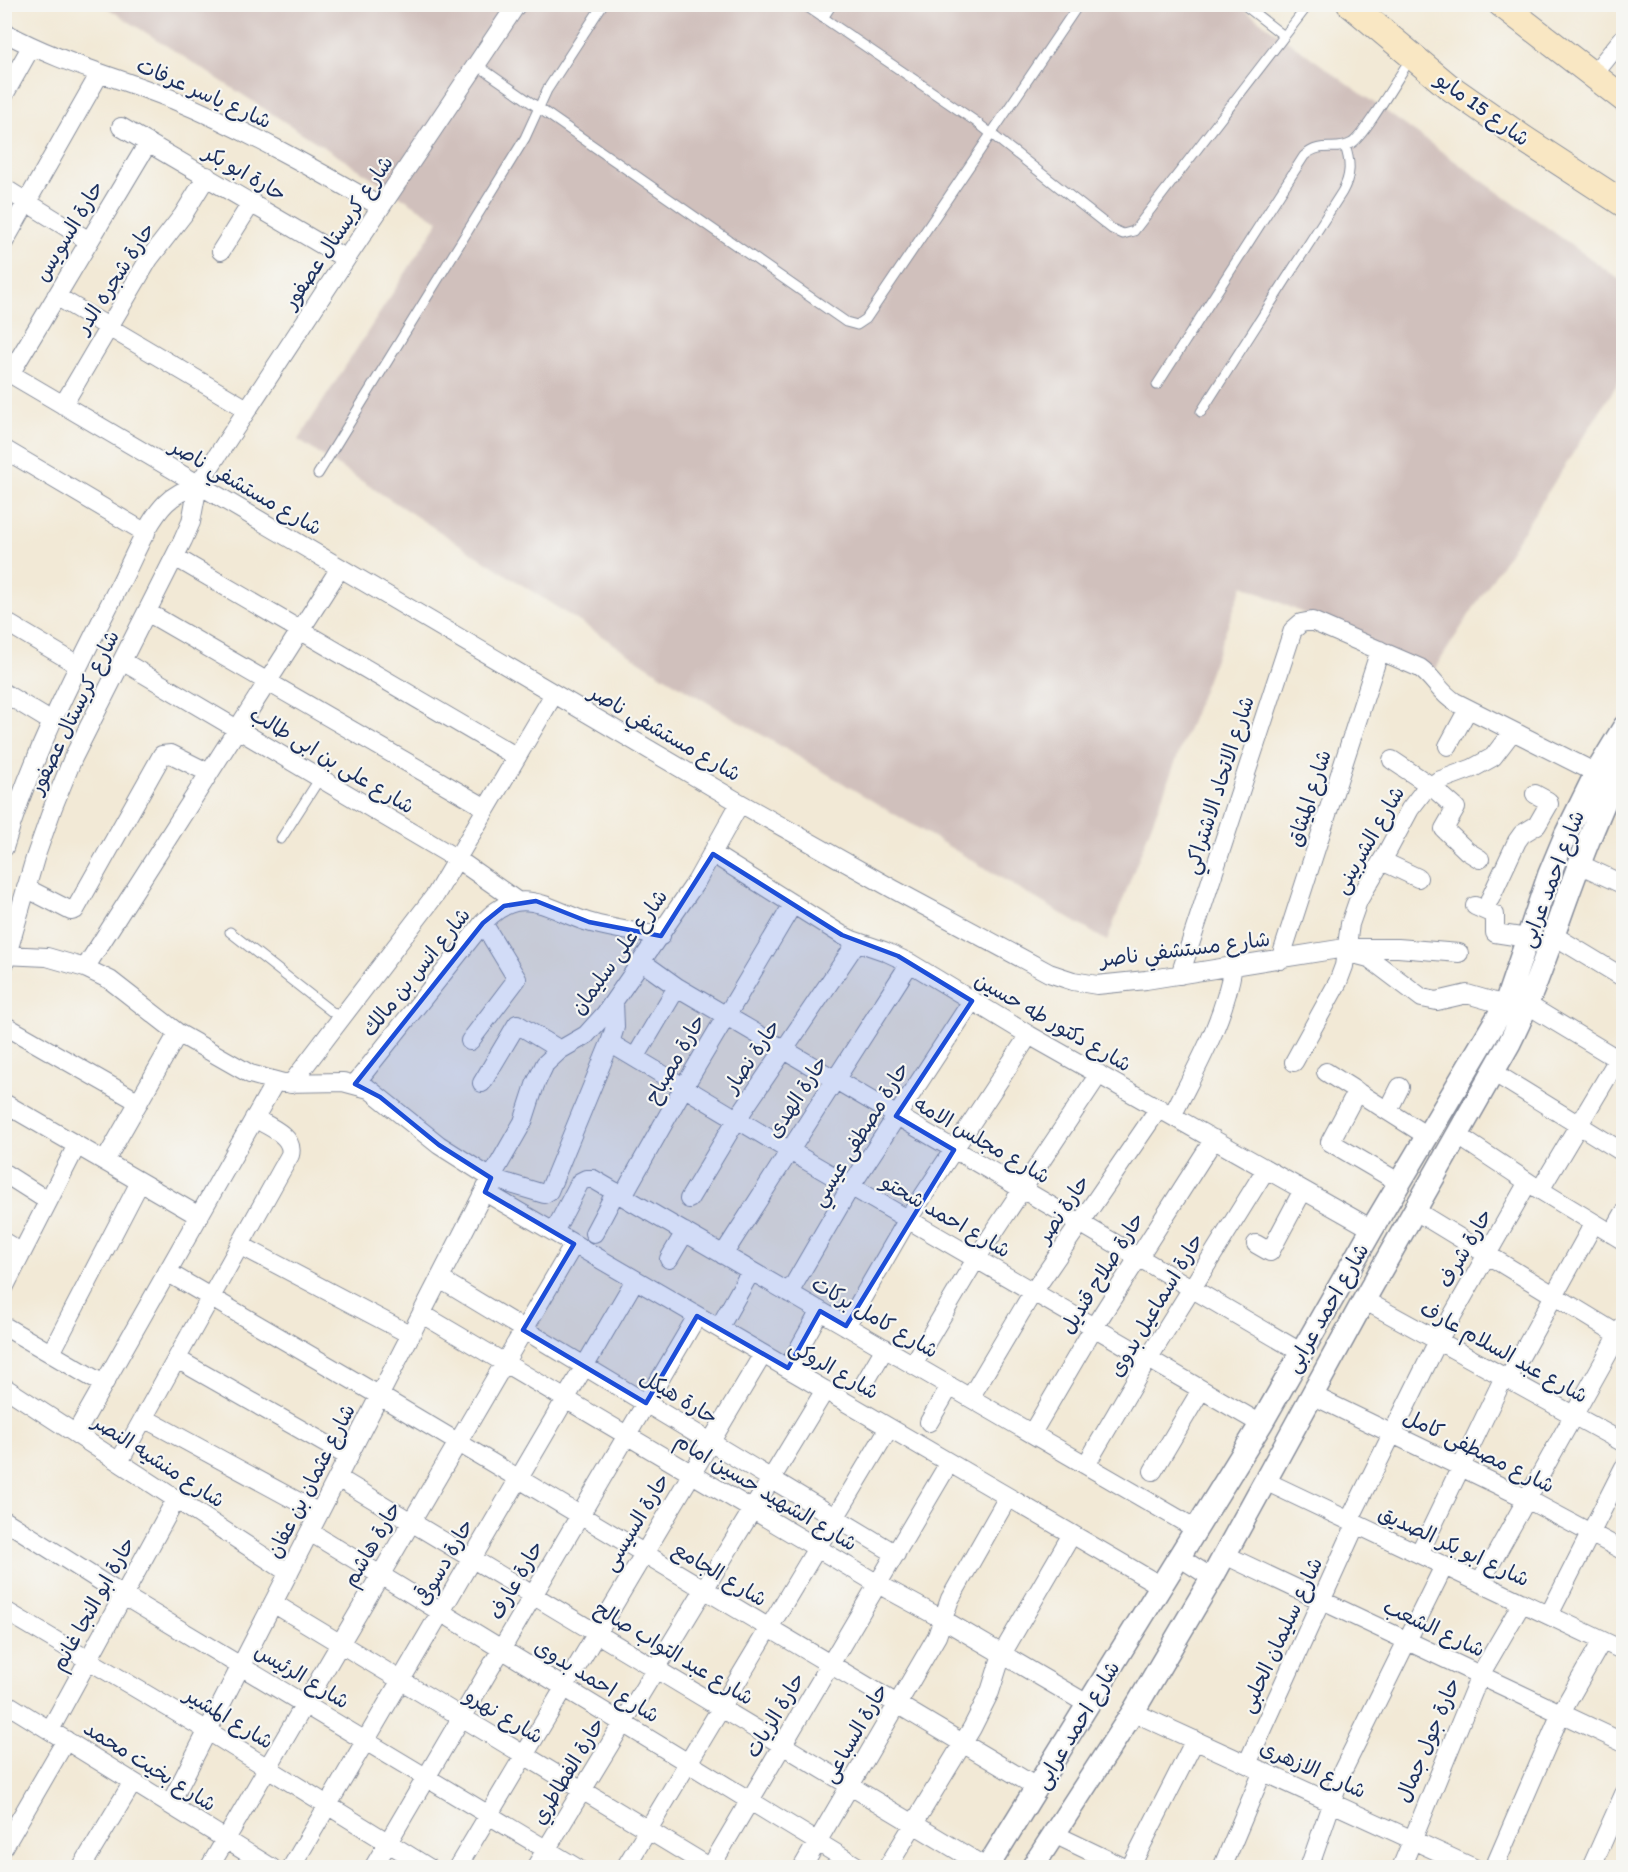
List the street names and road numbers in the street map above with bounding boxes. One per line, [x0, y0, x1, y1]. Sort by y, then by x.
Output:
street label: شارع ياسر عرفات [132, 52, 275, 136]
street label: شارع 15 مايو [1428, 65, 1535, 153]
street label: حارة ابو بكر [197, 138, 291, 207]
street label: شارع كريستال عصفور [276, 151, 400, 316]
street label: حارة السويس [29, 176, 109, 286]
street label: حارة شجره الدر [68, 218, 160, 340]
street label: شارع مستشفي ناصر [161, 432, 327, 546]
street label: شارع كريستال عصفور [22, 626, 127, 801]
street label: شارع مستشفي ناصر [580, 678, 746, 792]
street label: شارع الاتحاد الاشتراكي [1178, 693, 1266, 879]
street label: شارع على بن ابى طالب [244, 701, 419, 821]
street label: شارع الميثاق [1281, 746, 1339, 850]
street label: شارع الشربينى [1328, 781, 1412, 900]
street label: شارع احمد عرابى [1514, 807, 1592, 952]
street label: شارع على سليمان [565, 884, 675, 1021]
street label: شارع انس بن مالك [356, 902, 478, 1043]
street label: شارع مستشفي ناصر [1096, 926, 1272, 979]
street label: شارع دكتور طه حسين [969, 967, 1136, 1079]
street label: حارة مصباح [639, 1010, 712, 1109]
street label: حارة نصار [717, 1014, 785, 1099]
street label: حارة الهدى [761, 1051, 832, 1143]
street label: حارة مصطفى عيسي [805, 1057, 920, 1214]
street label: شارع مجلس الامه [908, 1090, 1055, 1191]
street label: شارع احمد شحتو [874, 1168, 1015, 1265]
street label: حارة نصر [1030, 1170, 1094, 1249]
street label: حارة شرف [1432, 1204, 1497, 1292]
street label: حارة صلاح قنديل [1054, 1207, 1151, 1339]
street label: حارة اسماعيل بدوى [1103, 1228, 1209, 1382]
street label: شارع احمد عرابى [1280, 1239, 1376, 1378]
street label: شارع كامل بركات [806, 1270, 943, 1366]
street label: شارع عبد السلام عارف [1414, 1295, 1592, 1412]
street label: شارع الروكى [784, 1333, 883, 1407]
street label: حارة هيكل [636, 1364, 723, 1429]
street label: شارع عثمان بن عفان [261, 1400, 363, 1563]
street label: شارع مصطفى كامل [1398, 1403, 1559, 1501]
street label: شارع منشيه النصر [85, 1408, 230, 1515]
street label: شارع الشهيد حسين امام [669, 1427, 862, 1559]
street label: حارة السيسى [597, 1468, 676, 1576]
street label: حارة هاشم [337, 1496, 410, 1593]
street label: شارع ابو بكر الصديق [1373, 1500, 1534, 1594]
street label: حارة دسوقى [409, 1514, 479, 1610]
street label: حارة ابو النجا غانم [45, 1532, 143, 1677]
street label: حارة عارف [483, 1536, 548, 1624]
street label: شارع الجامع [667, 1536, 772, 1614]
street label: شارع سليمان الحلبى [1234, 1553, 1330, 1718]
street label: شارع الشعب [1378, 1593, 1489, 1665]
street label: شارع عبد التواب صالح [589, 1595, 758, 1713]
street label: شارع احمد بدوى [529, 1633, 664, 1730]
street label: شارع الرئيس [249, 1638, 354, 1716]
street label: شارع احمد عرابى [1029, 1656, 1127, 1795]
street label: حارة الزيات [739, 1668, 810, 1762]
street label: حارة جول جمال [1390, 1674, 1466, 1806]
street label: حارة السباعى [816, 1678, 895, 1788]
street label: شارع المشير [177, 1680, 278, 1756]
street label: شارع نهرو [457, 1681, 548, 1751]
street label: حارة الفطاطري [526, 1713, 612, 1830]
street label: شارع بخيت محمد [78, 1715, 221, 1819]
street label: شارع الازهرى [1255, 1734, 1370, 1806]

